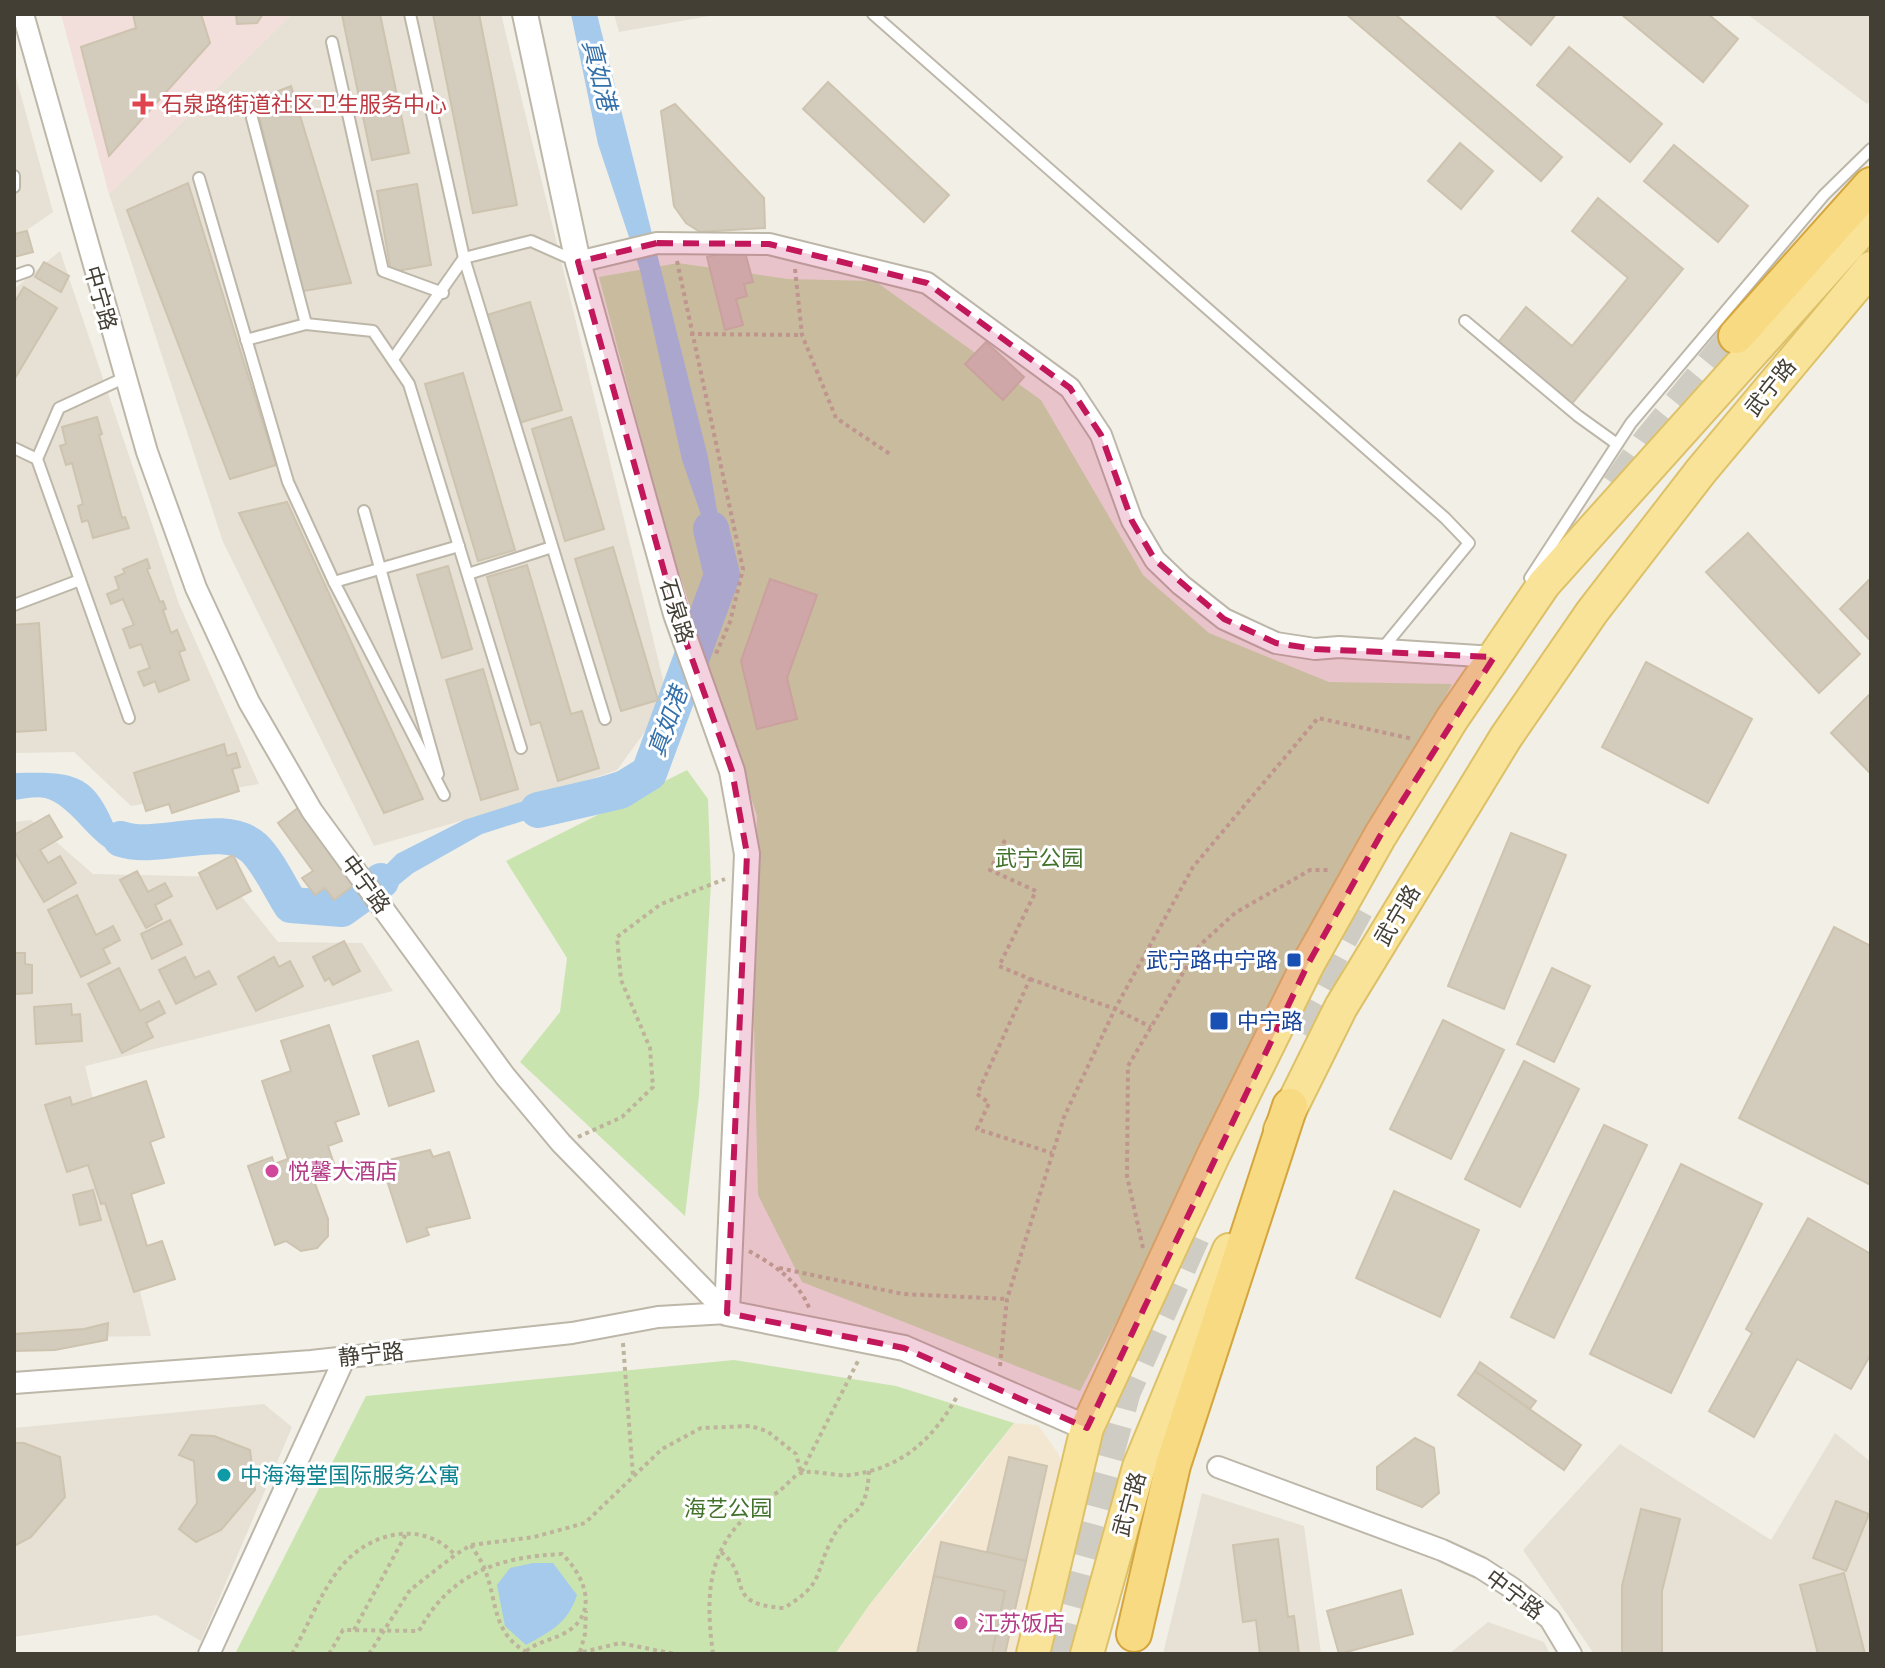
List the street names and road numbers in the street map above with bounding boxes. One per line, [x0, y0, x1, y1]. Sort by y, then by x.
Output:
street label: 中宁路 [77, 262, 125, 334]
street label: 武宁路 [1738, 352, 1802, 422]
street label: 石泉路 [653, 575, 701, 647]
street label: 中宁路 [334, 848, 398, 920]
street label: 武宁路 [1367, 879, 1427, 951]
street label: 静宁路 [337, 1336, 405, 1372]
street label: 武宁路 [1105, 1468, 1153, 1540]
street label: 中宁路 [1480, 1562, 1550, 1626]

